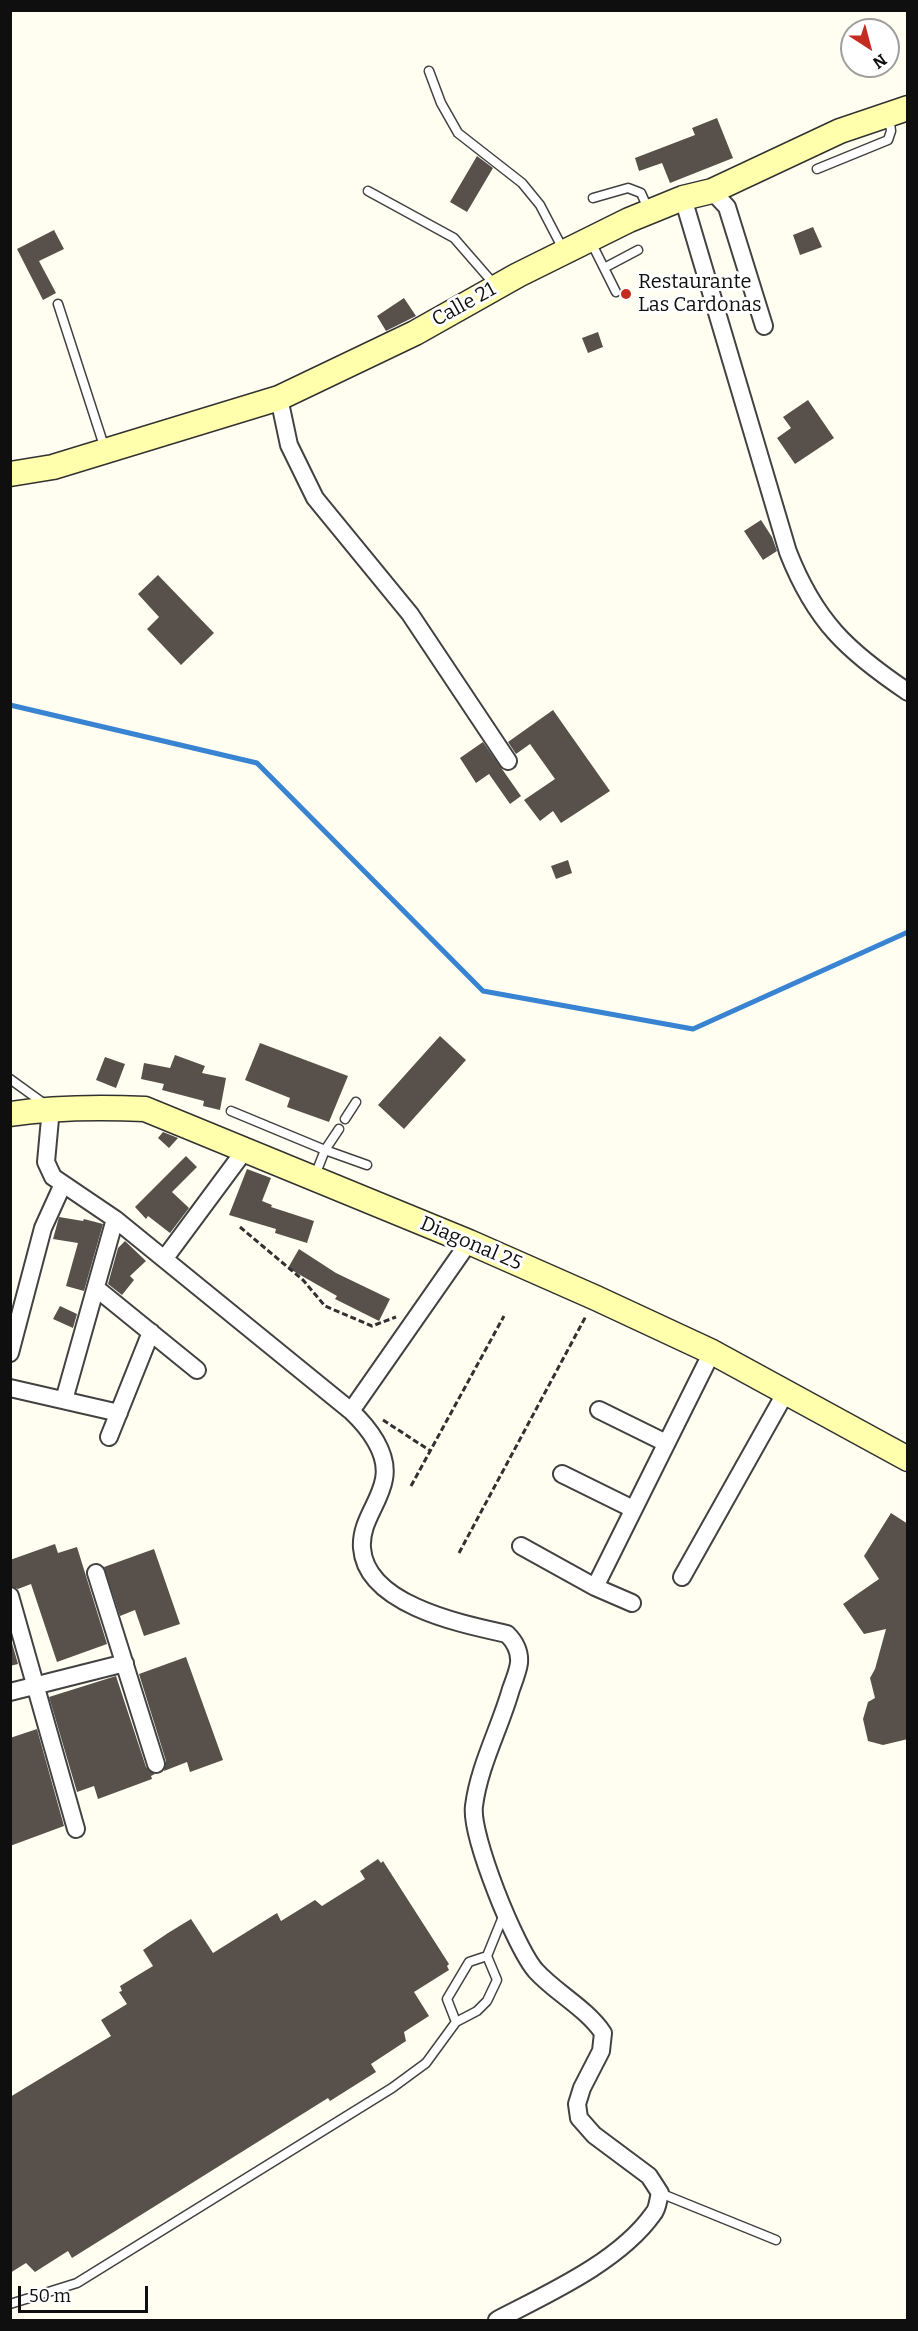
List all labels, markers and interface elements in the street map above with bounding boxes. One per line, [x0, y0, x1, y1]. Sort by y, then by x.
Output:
north arrow [840, 18, 900, 78]
text: N [869, 50, 890, 73]
place label: Restaurante Las Cardonas [638, 270, 762, 317]
street label: Calle 21 [428, 278, 500, 332]
marker: Restaurante Las Cardonas [619, 287, 633, 301]
street label: Diagonal 25 [417, 1212, 525, 1276]
scale bar [21, 2274, 152, 2312]
text: 50 m [29, 2285, 71, 2307]

